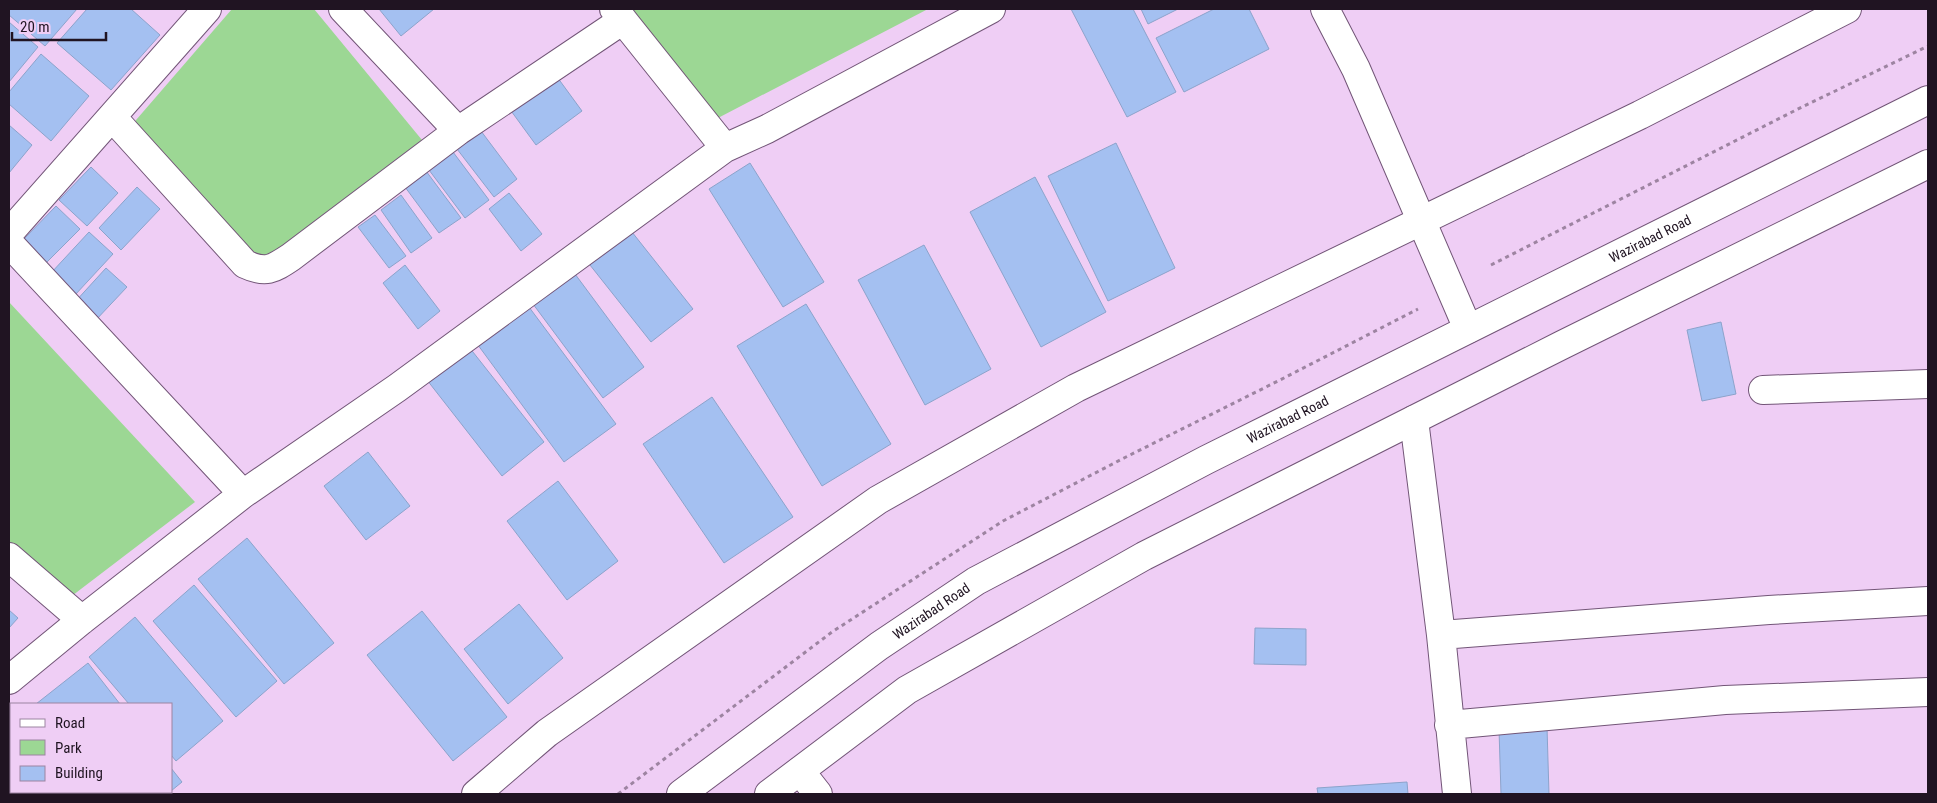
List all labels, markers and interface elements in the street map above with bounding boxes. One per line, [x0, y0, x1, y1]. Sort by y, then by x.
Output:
scale bar [12, 10, 106, 42]
text: 20 m [20, 18, 50, 36]
street label: Wazirabad Road [1607, 212, 1693, 266]
street label: Wazirabad Road [1244, 392, 1331, 446]
street label: Wazirabad Road [890, 580, 973, 643]
legend [10, 703, 172, 793]
text: Road [55, 714, 85, 732]
text: Park [55, 739, 82, 757]
text: Building [55, 764, 103, 782]

